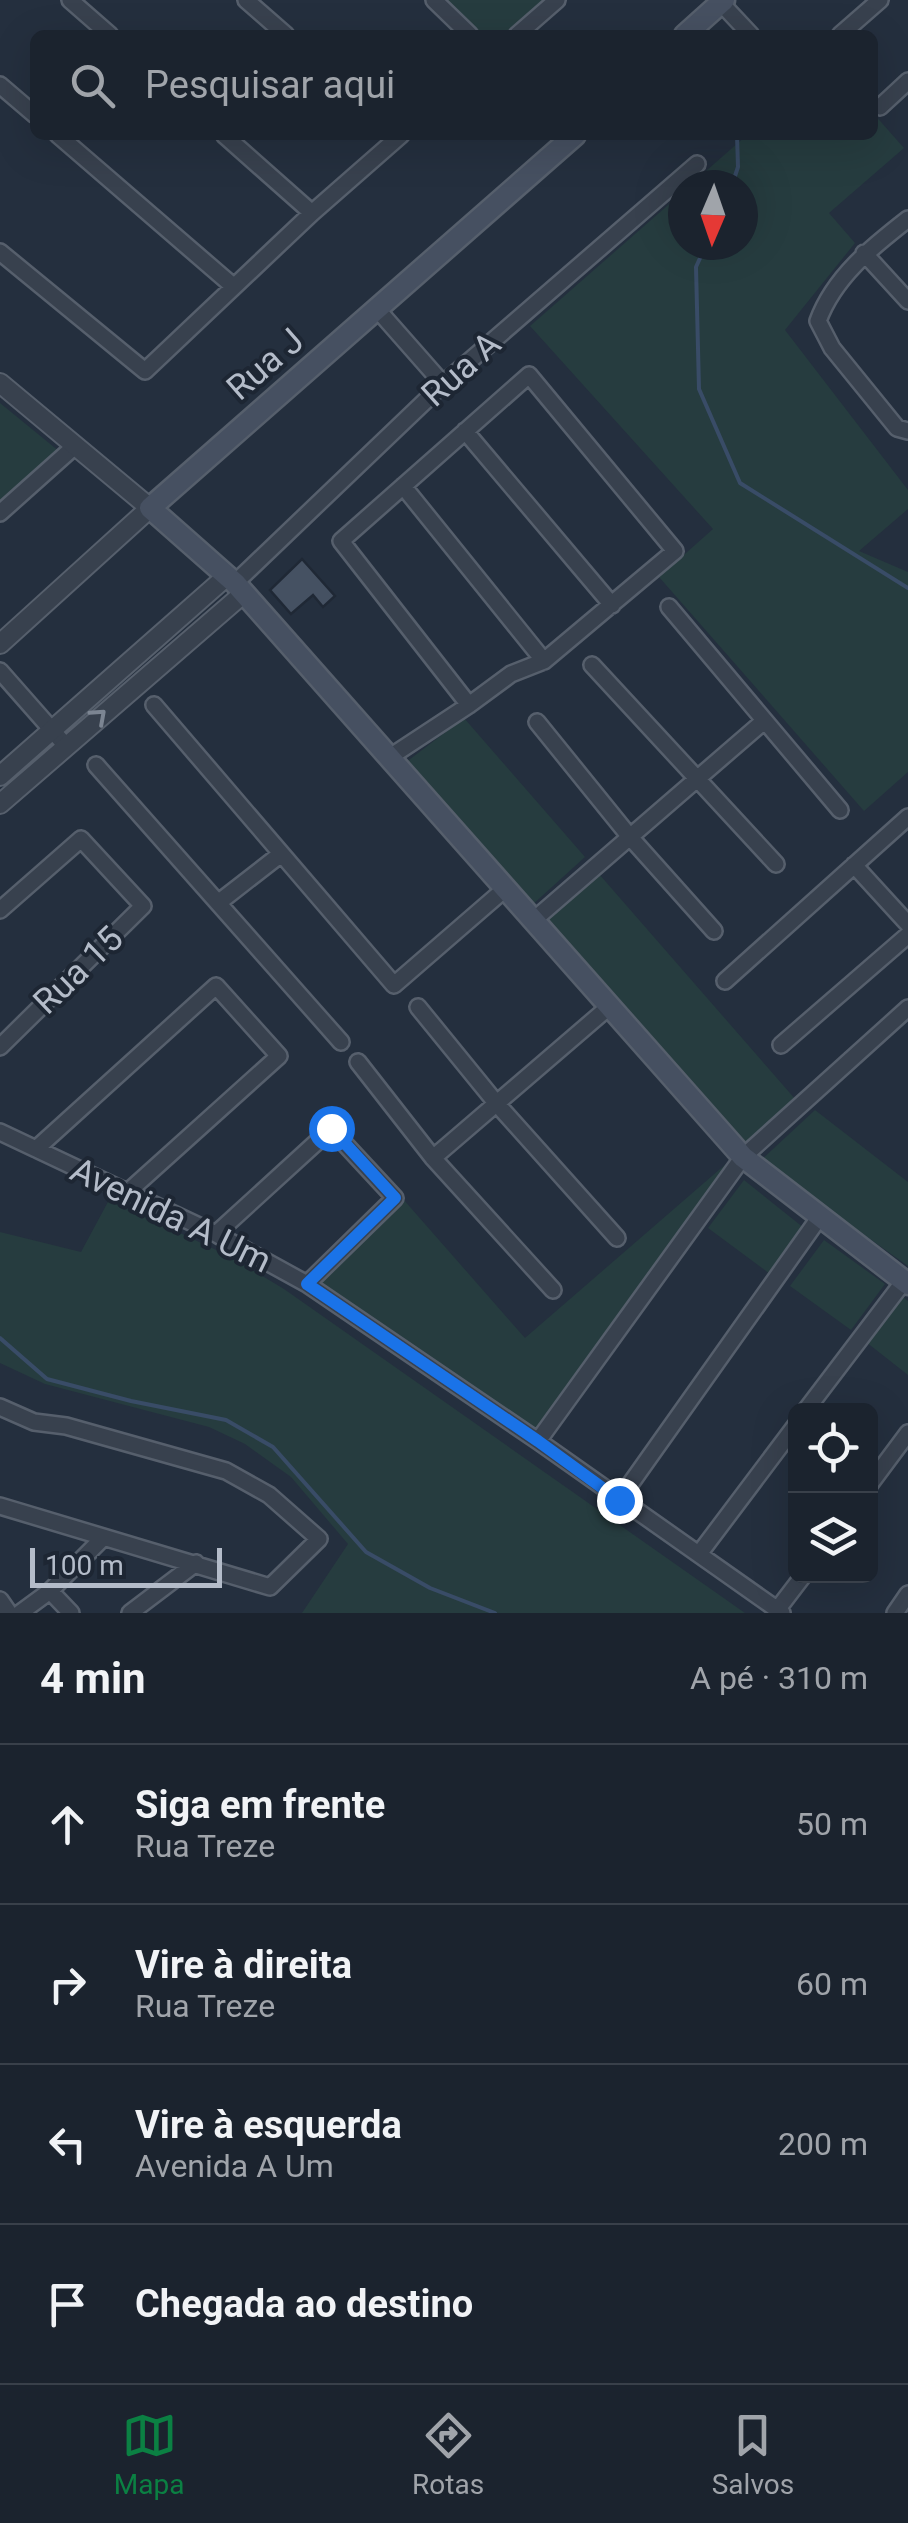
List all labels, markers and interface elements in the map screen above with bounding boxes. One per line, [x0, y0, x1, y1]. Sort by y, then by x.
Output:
search box [30, 30, 878, 140]
icon: search [65, 58, 120, 113]
text: Pesquisar aqui [145, 63, 395, 107]
north arrow [668, 170, 758, 260]
street label: Rua J [219, 320, 312, 409]
street label: Rua A [414, 323, 509, 415]
one-way arrow [87, 710, 106, 728]
street label: Rua 15 [25, 918, 131, 1023]
route start [309, 1106, 355, 1152]
street label: Avenida A Um [64, 1149, 277, 1282]
map controls [788, 1403, 878, 1583]
button: locate [788, 1403, 878, 1493]
route end [597, 1478, 643, 1524]
button: layers [788, 1493, 878, 1583]
scale bar [30, 1543, 222, 1588]
text: 100 m [45, 1549, 124, 1582]
text: 4 min [40, 1654, 146, 1703]
text: A pé · 310 m [690, 1659, 868, 1697]
text: Siga em frente [135, 1783, 385, 1827]
icon: ahead [40, 1797, 95, 1852]
text: 50 m [796, 1805, 868, 1843]
text: Rua Treze [135, 1827, 275, 1865]
text: Vire à direita [135, 1943, 352, 1987]
icon: right [40, 1957, 95, 2012]
text: 60 m [796, 1965, 868, 2003]
text: Rua Treze [135, 1987, 275, 2025]
text: Vire à esquerda [135, 2103, 402, 2147]
icon: left [40, 2117, 95, 2172]
text: 200 m [778, 2125, 868, 2163]
text: Avenida A Um [135, 2147, 334, 2185]
icon: arrive [40, 2277, 95, 2332]
text: Chegada ao destino [135, 2282, 473, 2326]
tab: Mapa [114, 2408, 184, 2501]
tab: Rotas [412, 2408, 484, 2501]
tab: Salvos [712, 2408, 794, 2501]

